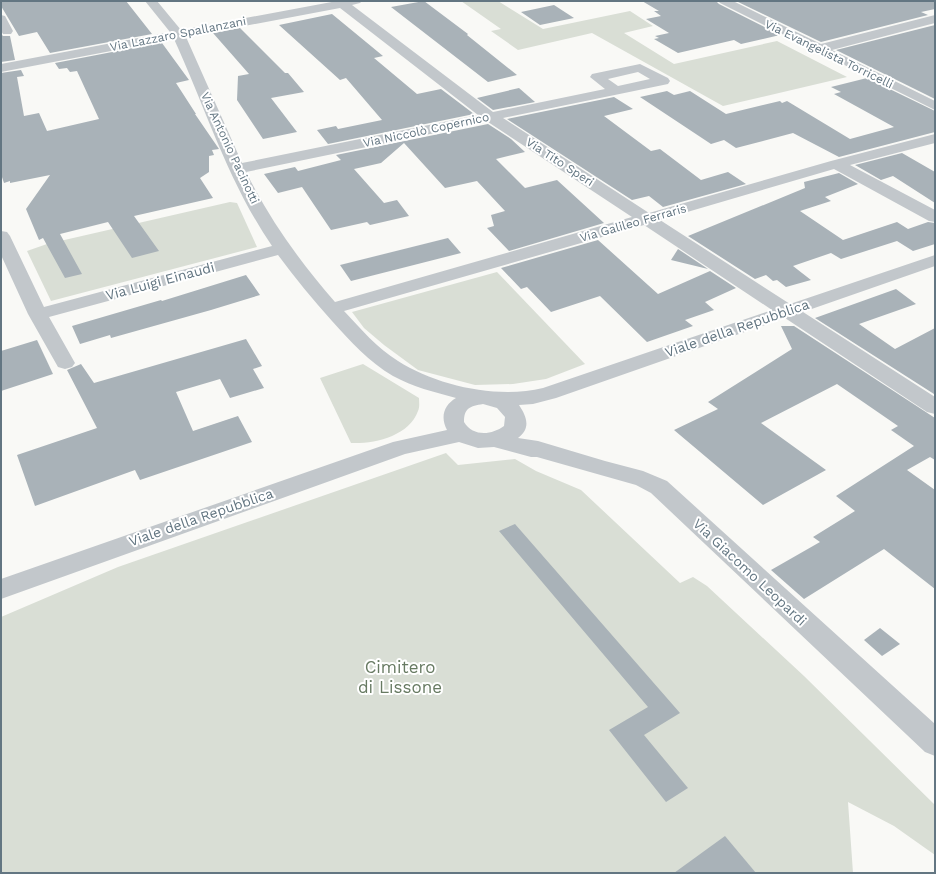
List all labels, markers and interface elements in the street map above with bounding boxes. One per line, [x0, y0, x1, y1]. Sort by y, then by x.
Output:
street label: Via Lazzaro Spallanzani [109, 14, 247, 54]
street label: Via Evangelista Torricelli [762, 17, 896, 91]
street label: Via Antonio Pacinotti [198, 90, 262, 206]
street label: Via Niccolò Copernico [362, 110, 490, 150]
street label: Via Tito Speri [523, 135, 597, 189]
street label: Via Galileo Ferraris [578, 201, 688, 245]
street label: Via Luigi Einaudi [104, 259, 216, 303]
street label: Viale della Repubblica [663, 296, 811, 360]
street label: Viale della Repubblica [127, 485, 275, 549]
street label: Via Giacomo Leopardi [690, 515, 810, 629]
park label: Cimitero di Lissone [358, 657, 442, 697]

